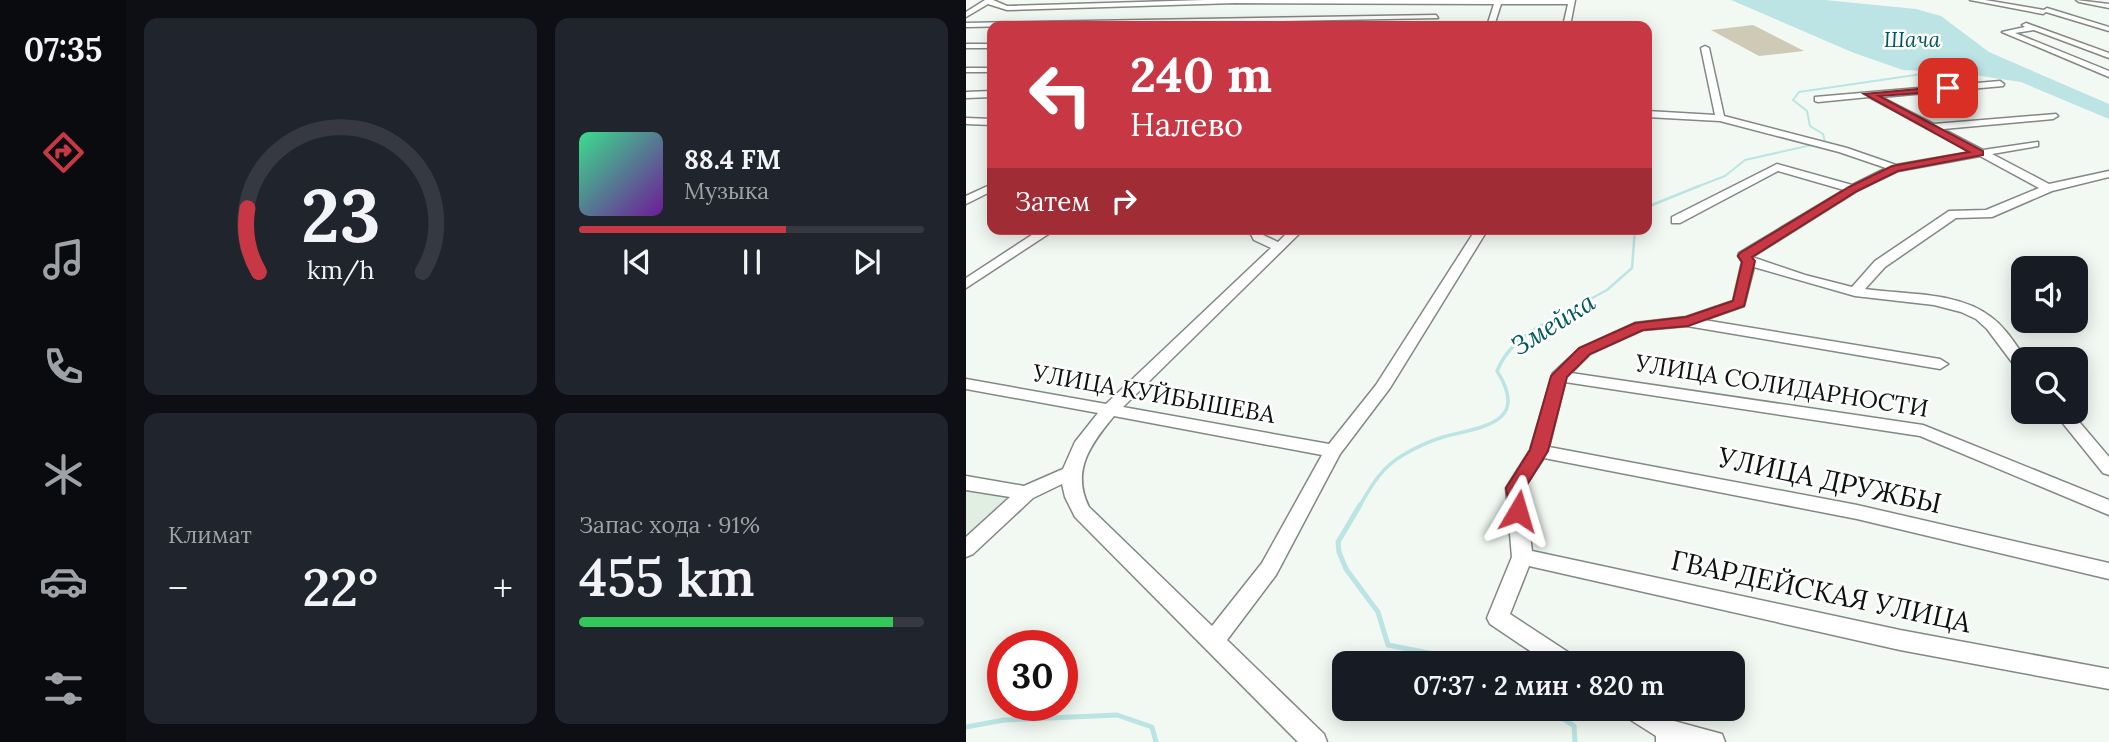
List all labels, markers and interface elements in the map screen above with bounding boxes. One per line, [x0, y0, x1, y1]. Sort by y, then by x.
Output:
water label: Шача [1884, 26, 1941, 53]
text: 07:35 [24, 29, 102, 70]
text: 240 m [1130, 43, 1272, 105]
icon: left [1015, 49, 1106, 140]
pin [1918, 58, 1978, 118]
icon: arrive [1929, 69, 1967, 107]
text: Налево [1130, 104, 1243, 145]
icon: directions [39, 128, 88, 177]
text: 88.4 FM [684, 143, 781, 176]
text: 23 [301, 170, 380, 263]
text: Музыка [684, 176, 769, 205]
icon: right [1105, 182, 1143, 220]
text: Затем [1015, 185, 1091, 218]
icon: music [39, 235, 88, 284]
icon: previous [618, 243, 656, 281]
icon: pause [733, 243, 771, 281]
icon: next [848, 243, 886, 281]
text: km/h [307, 254, 374, 286]
map controls [2011, 256, 2088, 424]
button: sound [2011, 256, 2088, 333]
water label: Змейка [1505, 285, 1601, 362]
icon: phone [39, 342, 88, 391]
street label: УЛИЦА СОЛИДАРНОСТИ [1632, 347, 1931, 424]
button: search [2011, 347, 2088, 424]
street label: УЛИЦА КУЙБЫШЕВА [1030, 357, 1278, 430]
street label: УЛИЦА ДРУЖБЫ [1714, 439, 1945, 521]
icon: climate [39, 450, 88, 499]
position arrow [1481, 474, 1555, 548]
text: Запас хода · 91% [579, 510, 760, 539]
text: Климат [168, 520, 252, 549]
street label: ГВАРДЕЙСКАЯ УЛИЦА [1668, 542, 1975, 640]
text: 455 km [579, 544, 755, 610]
text: 22° [303, 554, 378, 620]
icon: car [39, 557, 88, 606]
text: − [168, 564, 188, 612]
text: + [493, 564, 513, 612]
speed limit sign: 30 [987, 630, 1078, 721]
icon: filters [39, 664, 88, 713]
text: 07:37 · 2 мин · 820 m [1413, 669, 1664, 702]

